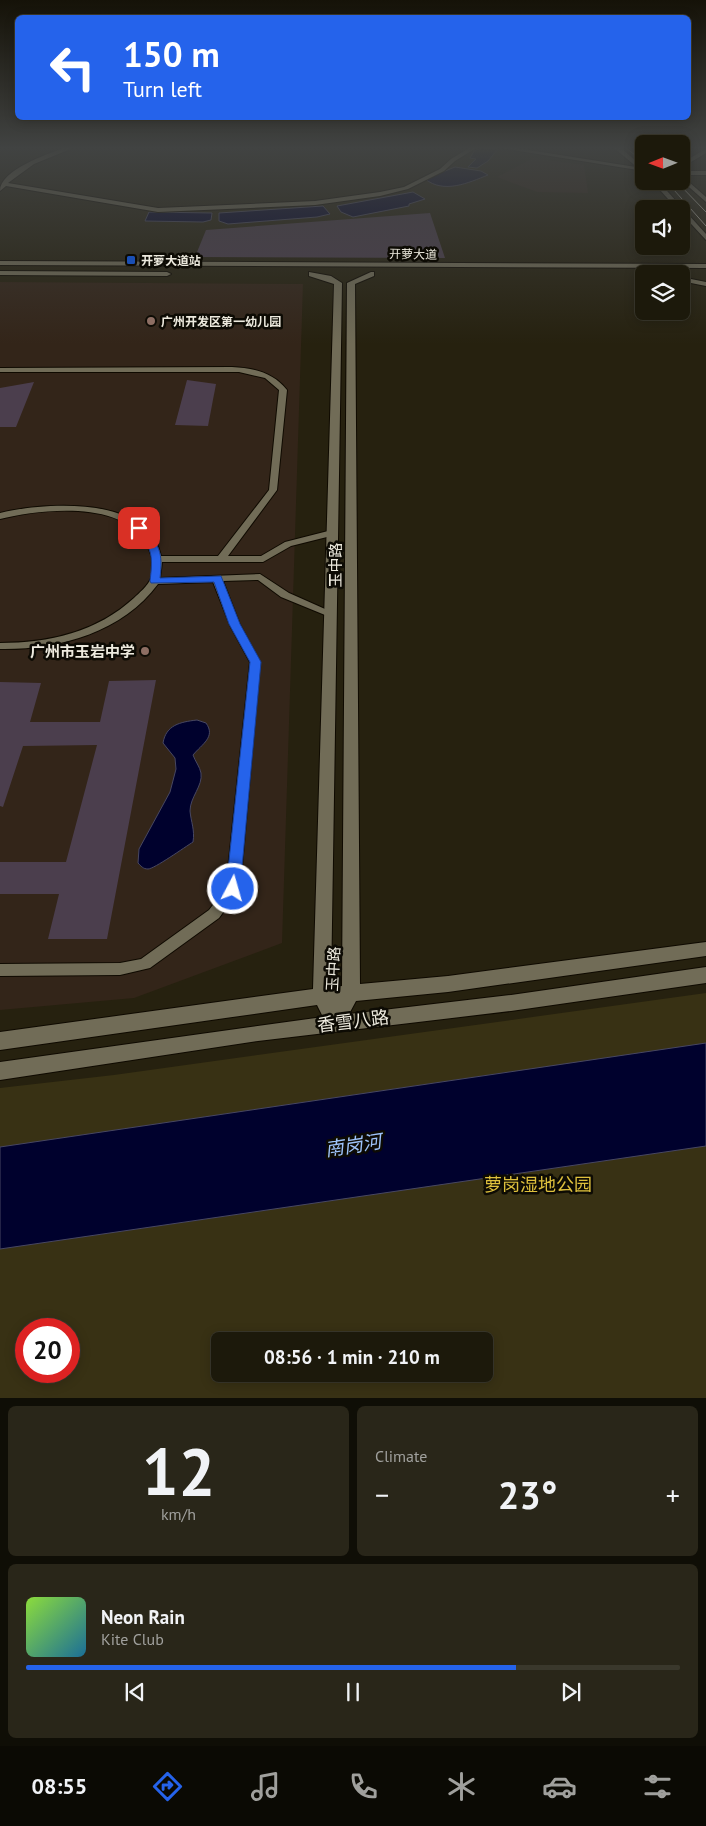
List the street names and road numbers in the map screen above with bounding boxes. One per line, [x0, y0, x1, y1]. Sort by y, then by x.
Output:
street label: 开萝大道 [389, 246, 437, 262]
street label: 玉中路 [326, 542, 345, 588]
street label: 玉中路 [322, 946, 344, 992]
street label: 香雪八路 [316, 1005, 390, 1037]

